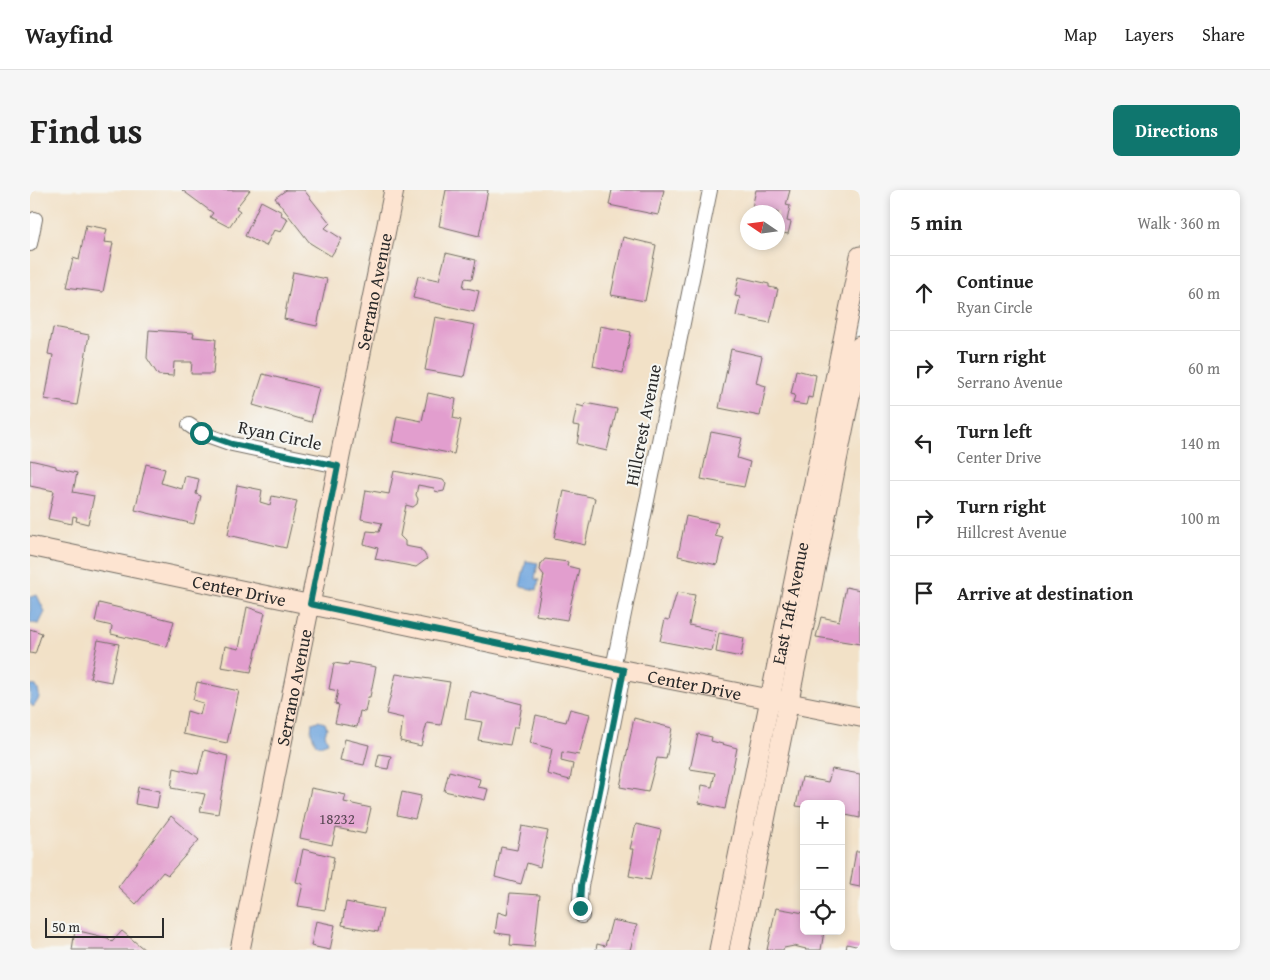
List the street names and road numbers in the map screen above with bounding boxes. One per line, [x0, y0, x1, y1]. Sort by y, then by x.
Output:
street label: Serrano Avenue [348, 230, 399, 352]
street label: Hillcrest Avenue [618, 362, 668, 488]
street label: Ryan Circle [236, 413, 324, 457]
street label: East Taft Avenue [764, 539, 815, 667]
street label: Center Drive [190, 567, 289, 613]
street label: Serrano Avenue [268, 626, 318, 748]
street label: Center Drive [646, 662, 744, 707]

